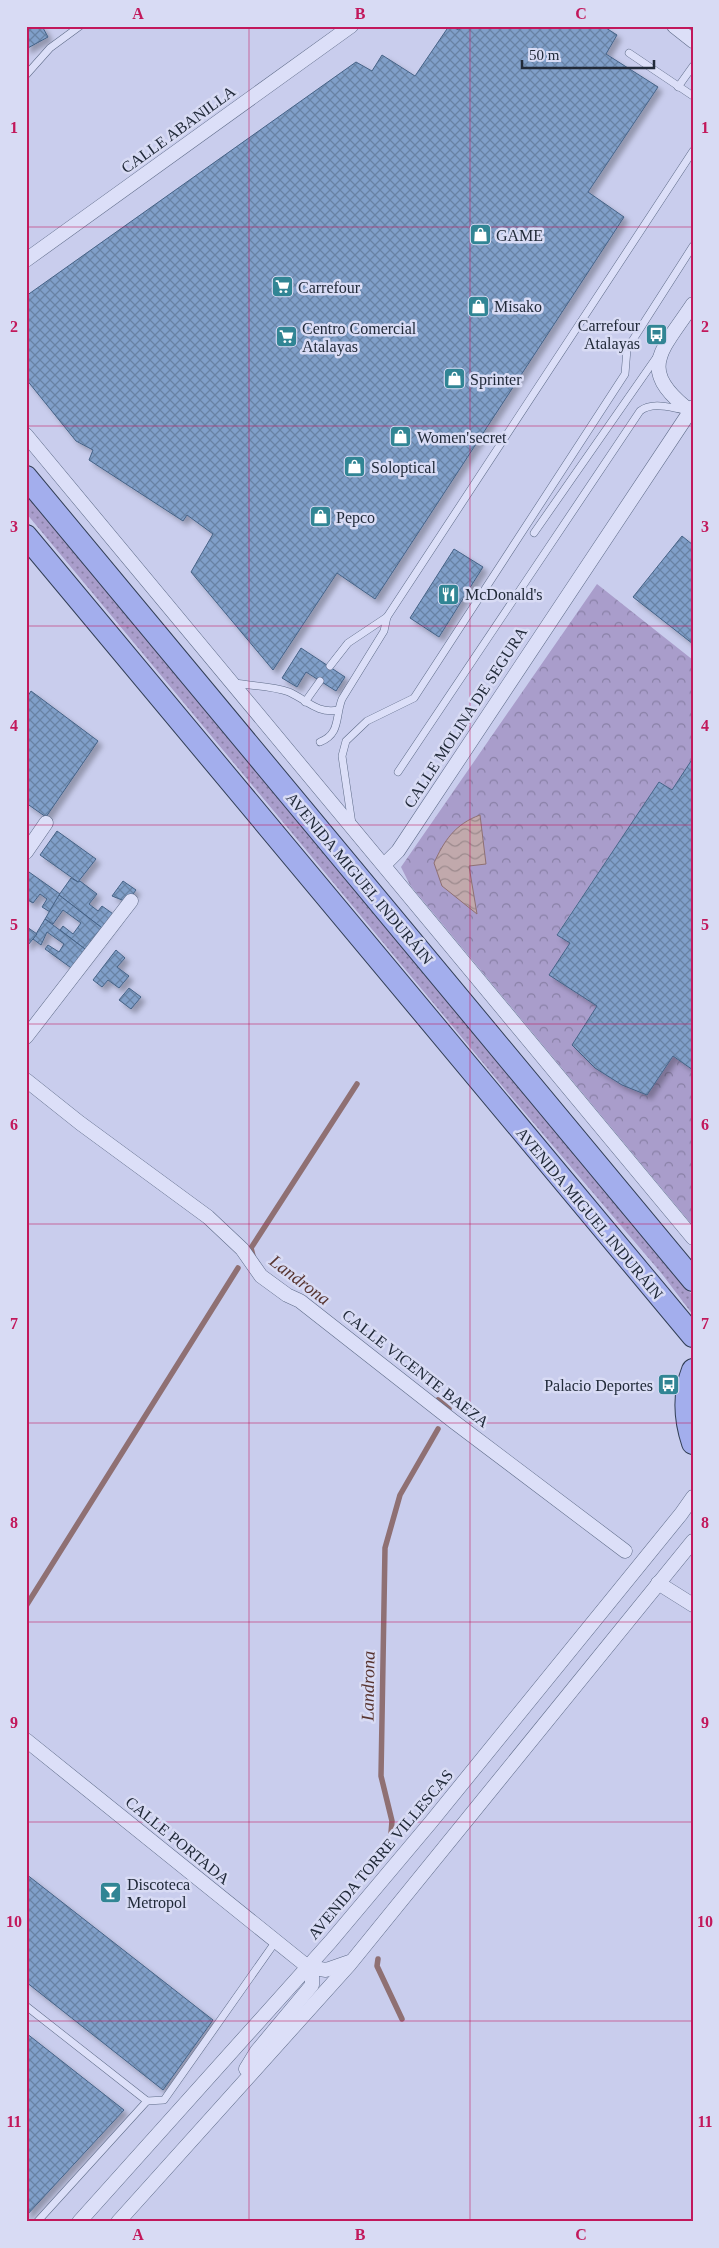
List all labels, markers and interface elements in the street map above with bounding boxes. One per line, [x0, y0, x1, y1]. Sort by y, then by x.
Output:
text: A [132, 5, 144, 22]
text: B [355, 5, 366, 22]
text: C [575, 5, 587, 22]
scale bar [522, 38, 654, 70]
text: 50 m [529, 47, 560, 63]
street label: CALLE ABANILLA [118, 82, 239, 176]
text: 1 [10, 119, 18, 136]
text: 1 [701, 119, 709, 136]
shop icon: GAME [468, 223, 492, 247]
place label: GAME [496, 227, 543, 244]
supermarket icon: Carrefour [270, 275, 294, 299]
place label: Carrefour [298, 279, 361, 296]
shop icon: Misako [466, 294, 490, 318]
place label: Misako [494, 298, 542, 315]
place label: Carrefour Atalayas [578, 317, 641, 353]
text: 2 [10, 318, 18, 335]
text: 2 [701, 318, 709, 335]
place label: Centro Comercial Atalayas [302, 320, 417, 356]
bus stop icon: Carrefour Atalayas [644, 322, 668, 346]
supermarket icon: Centro Comercial Atalayas [274, 325, 298, 349]
shop icon: Sprinter [442, 367, 466, 391]
place label: Sprinter [470, 371, 522, 389]
shop icon: Women'secret [389, 425, 413, 449]
place label: Women'secret [417, 429, 507, 446]
shop icon: Soloptical [343, 455, 367, 479]
place label: Soloptical [371, 459, 436, 477]
shop icon: Pepco [308, 505, 332, 529]
place label: Pepco [336, 509, 375, 527]
text: 3 [10, 518, 18, 535]
text: 3 [701, 518, 709, 535]
restaurant icon: McDonald's [437, 582, 461, 606]
place label: McDonald's [465, 586, 543, 603]
street label: CALLE MOLINA DE SEGURA [401, 623, 531, 811]
text: 4 [10, 717, 18, 734]
text: 4 [701, 717, 709, 734]
street label: AVENIDA MIGUEL INDURÁIN [283, 788, 437, 968]
text: 5 [10, 916, 18, 933]
text: 5 [701, 916, 709, 933]
text: 6 [10, 1116, 18, 1133]
text: 6 [701, 1116, 709, 1133]
street label: AVENIDA MIGUEL INDURÁIN [513, 1123, 667, 1303]
water label: Landrona [265, 1250, 334, 1309]
street label: CALLE VICENTE BAEZA [339, 1306, 493, 1431]
text: 7 [10, 1315, 18, 1332]
text: 7 [701, 1315, 709, 1332]
bus stop icon: Palacio Deportes [657, 1373, 681, 1397]
place label: Palacio Deportes [544, 1377, 653, 1395]
text: 8 [10, 1514, 18, 1531]
text: 8 [701, 1514, 709, 1531]
water label: Landrona [357, 1651, 379, 1722]
text: 9 [10, 1714, 18, 1731]
text: 9 [701, 1714, 709, 1731]
street label: AVENIDA TORRE VILLESCAS [305, 1766, 456, 1942]
street label: CALLE PORTADA [122, 1793, 233, 1888]
place label: Discoteca Metropol [127, 1876, 190, 1912]
bar icon: Discoteca Metropol [99, 1881, 123, 1905]
text: 10 [6, 1913, 22, 1930]
text: 10 [697, 1913, 713, 1930]
text: 11 [6, 2113, 22, 2130]
text: 11 [697, 2113, 713, 2130]
text: A [132, 2226, 144, 2243]
text: B [355, 2226, 366, 2243]
text: C [575, 2226, 587, 2243]

